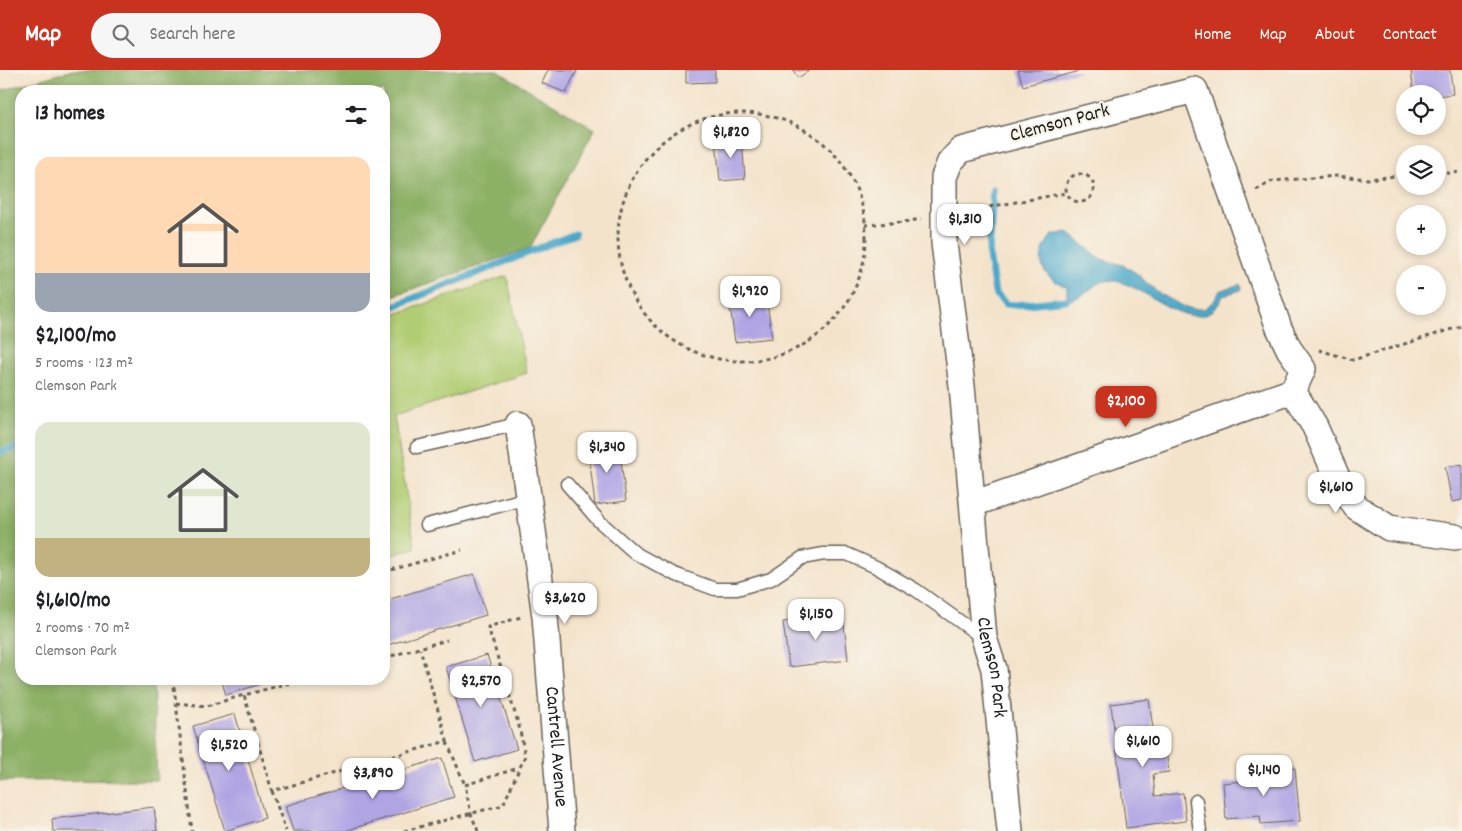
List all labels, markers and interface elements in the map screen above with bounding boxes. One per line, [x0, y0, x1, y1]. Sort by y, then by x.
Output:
search box [91, 13, 441, 58]
text: Map [25, 18, 61, 52]
icon: search [109, 21, 137, 49]
text: Search here [149, 22, 235, 49]
text: Home [1194, 23, 1231, 48]
text: Map [1259, 23, 1287, 48]
text: About [1315, 23, 1355, 48]
text: Contact [1383, 23, 1437, 48]
map controls [1396, 85, 1446, 315]
button: locate [1396, 85, 1446, 135]
street label: Clemson Park [1007, 97, 1113, 151]
text: 13 homes [35, 100, 105, 130]
icon: filters [342, 101, 370, 129]
pin: $1,820 [690, 116, 772, 159]
text: $1,820 [713, 121, 749, 144]
button: layers [1396, 145, 1446, 195]
icon: home [158, 190, 248, 280]
pin: $1,310 [924, 204, 1006, 246]
button: + [1396, 205, 1446, 255]
text: $1,310 [948, 208, 982, 231]
button: − [1396, 265, 1446, 315]
pin: $1,920 [709, 276, 791, 318]
text: $1,920 [731, 280, 769, 303]
text: $2,100/mo [35, 322, 116, 352]
text: 5 rooms · 123 m² [35, 352, 133, 375]
text: Clemson Park [35, 375, 117, 398]
pin: $2,100 [1085, 386, 1167, 428]
text: $2,100 [1106, 390, 1146, 413]
pin: $1,340 [566, 432, 648, 474]
text: $1,340 [588, 436, 626, 459]
icon: home [158, 455, 248, 545]
pin: $1,610 [1295, 472, 1377, 514]
text: $1,610 [1319, 476, 1353, 499]
pin: $3,620 [524, 582, 606, 625]
text: $1,610/mo [35, 587, 110, 617]
text: $3,620 [544, 587, 586, 610]
pin: $1,150 [775, 598, 857, 641]
text: $1,150 [799, 603, 833, 626]
street label: Clemson Park [968, 616, 1013, 719]
text: 2 rooms · 70 m² [35, 617, 130, 640]
text: Clemson Park [35, 640, 117, 663]
pin: $2,570 [440, 666, 522, 708]
text: $2,570 [461, 670, 501, 693]
street label: Cantrell Avenue [537, 685, 574, 808]
pin: $1,610 [1102, 726, 1184, 768]
pin: $1,520 [188, 730, 270, 772]
text: $1,610 [1126, 730, 1160, 753]
text: $1,520 [210, 734, 248, 757]
pin: $1,140 [1223, 754, 1305, 797]
pin: $3,890 [332, 758, 414, 800]
text: $1,140 [1247, 759, 1281, 782]
text: $3,890 [353, 762, 393, 785]

